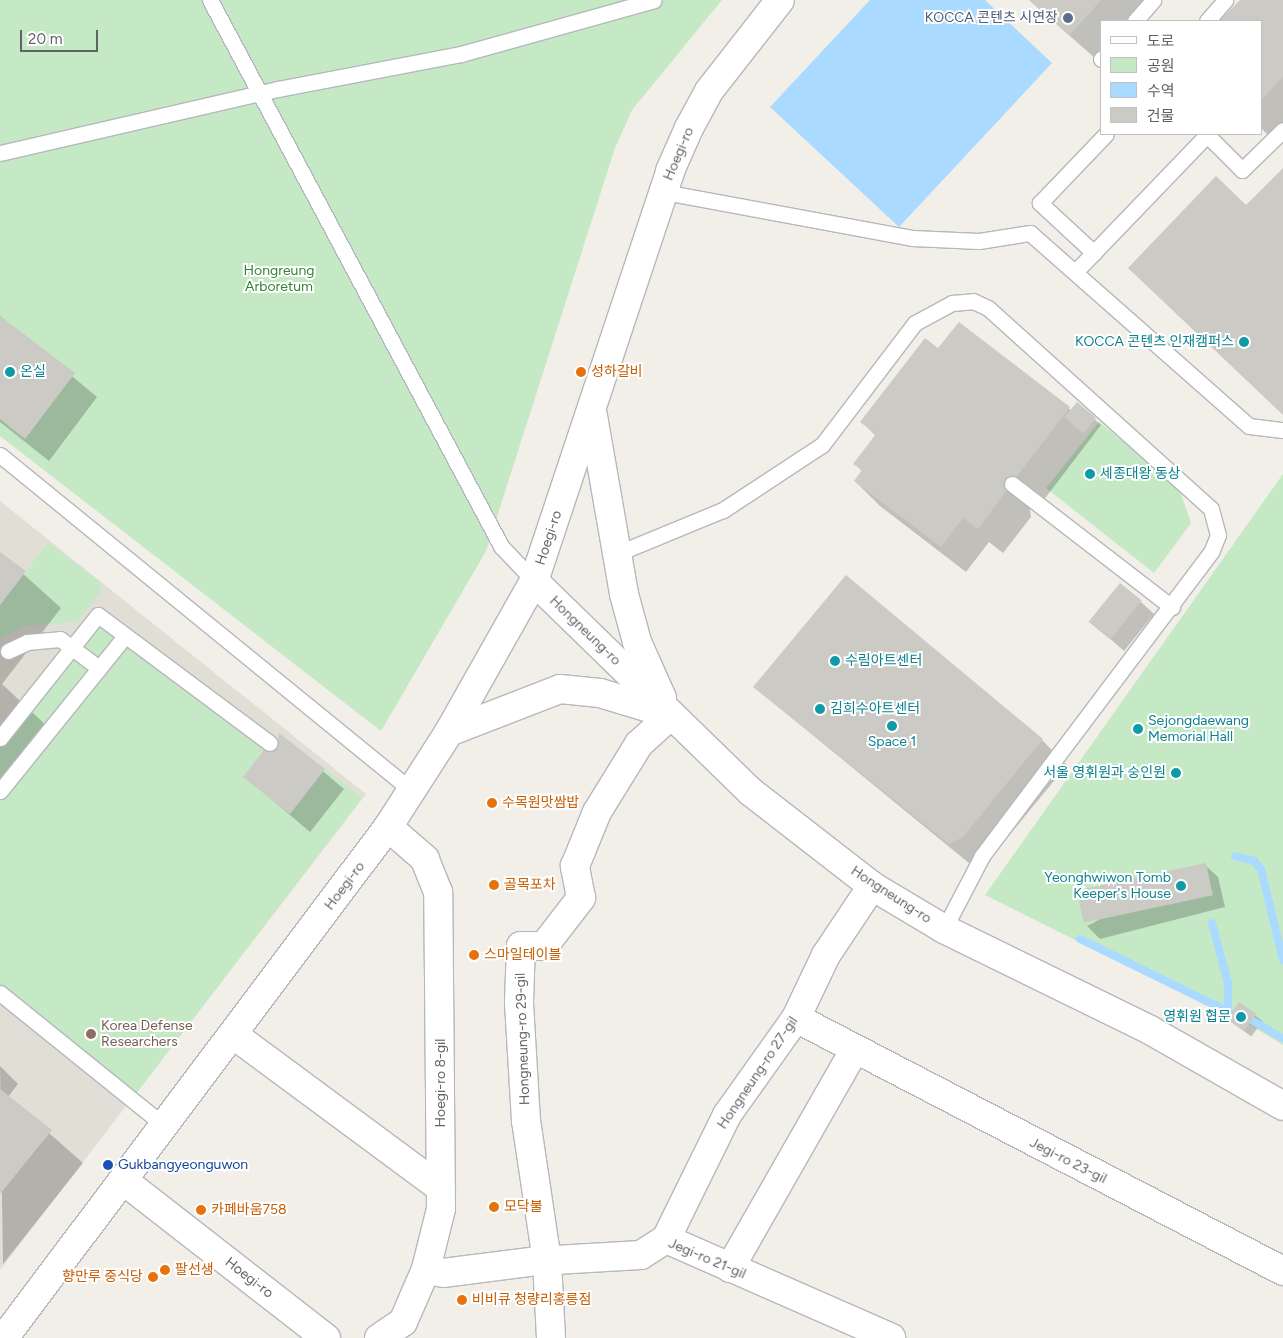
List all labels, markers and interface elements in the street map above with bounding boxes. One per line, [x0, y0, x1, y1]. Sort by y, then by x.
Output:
place label: KOCCA 콘텐츠 시연장 [925, 10, 1058, 26]
marker: KOCCA 콘텐츠 시연장 [1062, 12, 1074, 24]
scale bar [22, 20, 100, 52]
legend [1100, 20, 1263, 135]
text: 20 m [28, 30, 62, 48]
text: 도로 [1147, 32, 1175, 50]
text: 공원 [1147, 57, 1175, 75]
text: 수역 [1147, 82, 1175, 100]
text: 건물 [1147, 107, 1175, 125]
street label: Hoegi-ro [660, 125, 698, 183]
park label: Hongreung Arboretum [244, 263, 314, 296]
place label: KOCCA 콘텐츠 인재캠퍼스 [1075, 334, 1234, 350]
marker: KOCCA 콘텐츠 인재캠퍼스 [1238, 336, 1250, 348]
place label: 온실 [20, 364, 46, 380]
place label: 성하갈비 [591, 364, 643, 380]
marker: 온실 [4, 366, 16, 378]
marker: 성하갈비 [575, 366, 587, 378]
place label: 세종대왕 동상 [1100, 466, 1181, 482]
marker: 세종대왕 동상 [1084, 468, 1096, 480]
street label: Hoegi-ro [532, 509, 566, 567]
street label: Hongneung-ro [546, 593, 624, 669]
place label: 수림아트센터 [845, 653, 922, 669]
marker: 수림아트센터 [829, 655, 841, 667]
place label: 김희수아트센터 [830, 701, 920, 717]
marker: 김희수아트센터 [814, 703, 826, 715]
place label: Sejongdaewang Memorial Hall [1148, 713, 1249, 746]
marker: Space 1 [886, 720, 898, 732]
marker: Sejongdaewang Memorial Hall [1132, 723, 1144, 735]
place label: Space 1 [868, 734, 916, 750]
place label: 서울 영휘원과 숭인원 [1043, 765, 1166, 781]
marker: 서울 영휘원과 숭인원 [1170, 767, 1182, 779]
place label: 수목원맛쌈밥 [502, 795, 579, 811]
marker: 수목원맛쌈밥 [486, 797, 498, 809]
street label: Hoegi-ro [321, 858, 369, 914]
street label: Hongneung-ro [848, 863, 934, 927]
place label: Yeonghwiwon Tomb Keeper's House [1044, 870, 1171, 902]
place label: 골목포차 [504, 877, 556, 893]
marker: 골목포차 [488, 879, 500, 891]
marker: Yeonghwiwon Tomb Keeper's House [1175, 880, 1187, 892]
place label: 스마일테이블 [484, 947, 561, 963]
marker: 스마일테이블 [468, 949, 480, 961]
street label: Hongneung-ro 29-gil [512, 973, 534, 1105]
place label: 영휘원 협문 [1163, 1009, 1231, 1025]
marker: 영휘원 협문 [1235, 1011, 1247, 1023]
street label: Hongneung-ro 27-gil [714, 1014, 802, 1132]
place label: Korea Defense Researchers [101, 1018, 193, 1050]
marker: Korea Defense Researchers [85, 1028, 97, 1040]
street label: Hoegi-ro 8-gil [433, 1039, 449, 1127]
street label: Jegi-ro 23-gil [1027, 1134, 1109, 1188]
place label: Gukbangyeonguwon [118, 1157, 248, 1173]
marker: Gukbangyeonguwon [102, 1159, 114, 1171]
place label: 모닥불 [504, 1199, 543, 1215]
marker: 모닥불 [488, 1201, 500, 1213]
place label: 카페바움758 [211, 1202, 287, 1218]
marker: 카페바움758 [195, 1204, 207, 1216]
street label: Jegi-ro 21-gil [666, 1235, 748, 1283]
street label: Hoegi-ro [222, 1254, 276, 1302]
place label: 팔선생 [175, 1262, 214, 1278]
marker: 팔선생 [159, 1264, 171, 1276]
place label: 향만루 중식당 [62, 1269, 143, 1285]
marker: 향만루 중식당 [147, 1271, 159, 1283]
place label: 비비큐 청량리홍릉점 [472, 1292, 591, 1308]
marker: 비비큐 청량리홍릉점 [456, 1294, 468, 1306]

